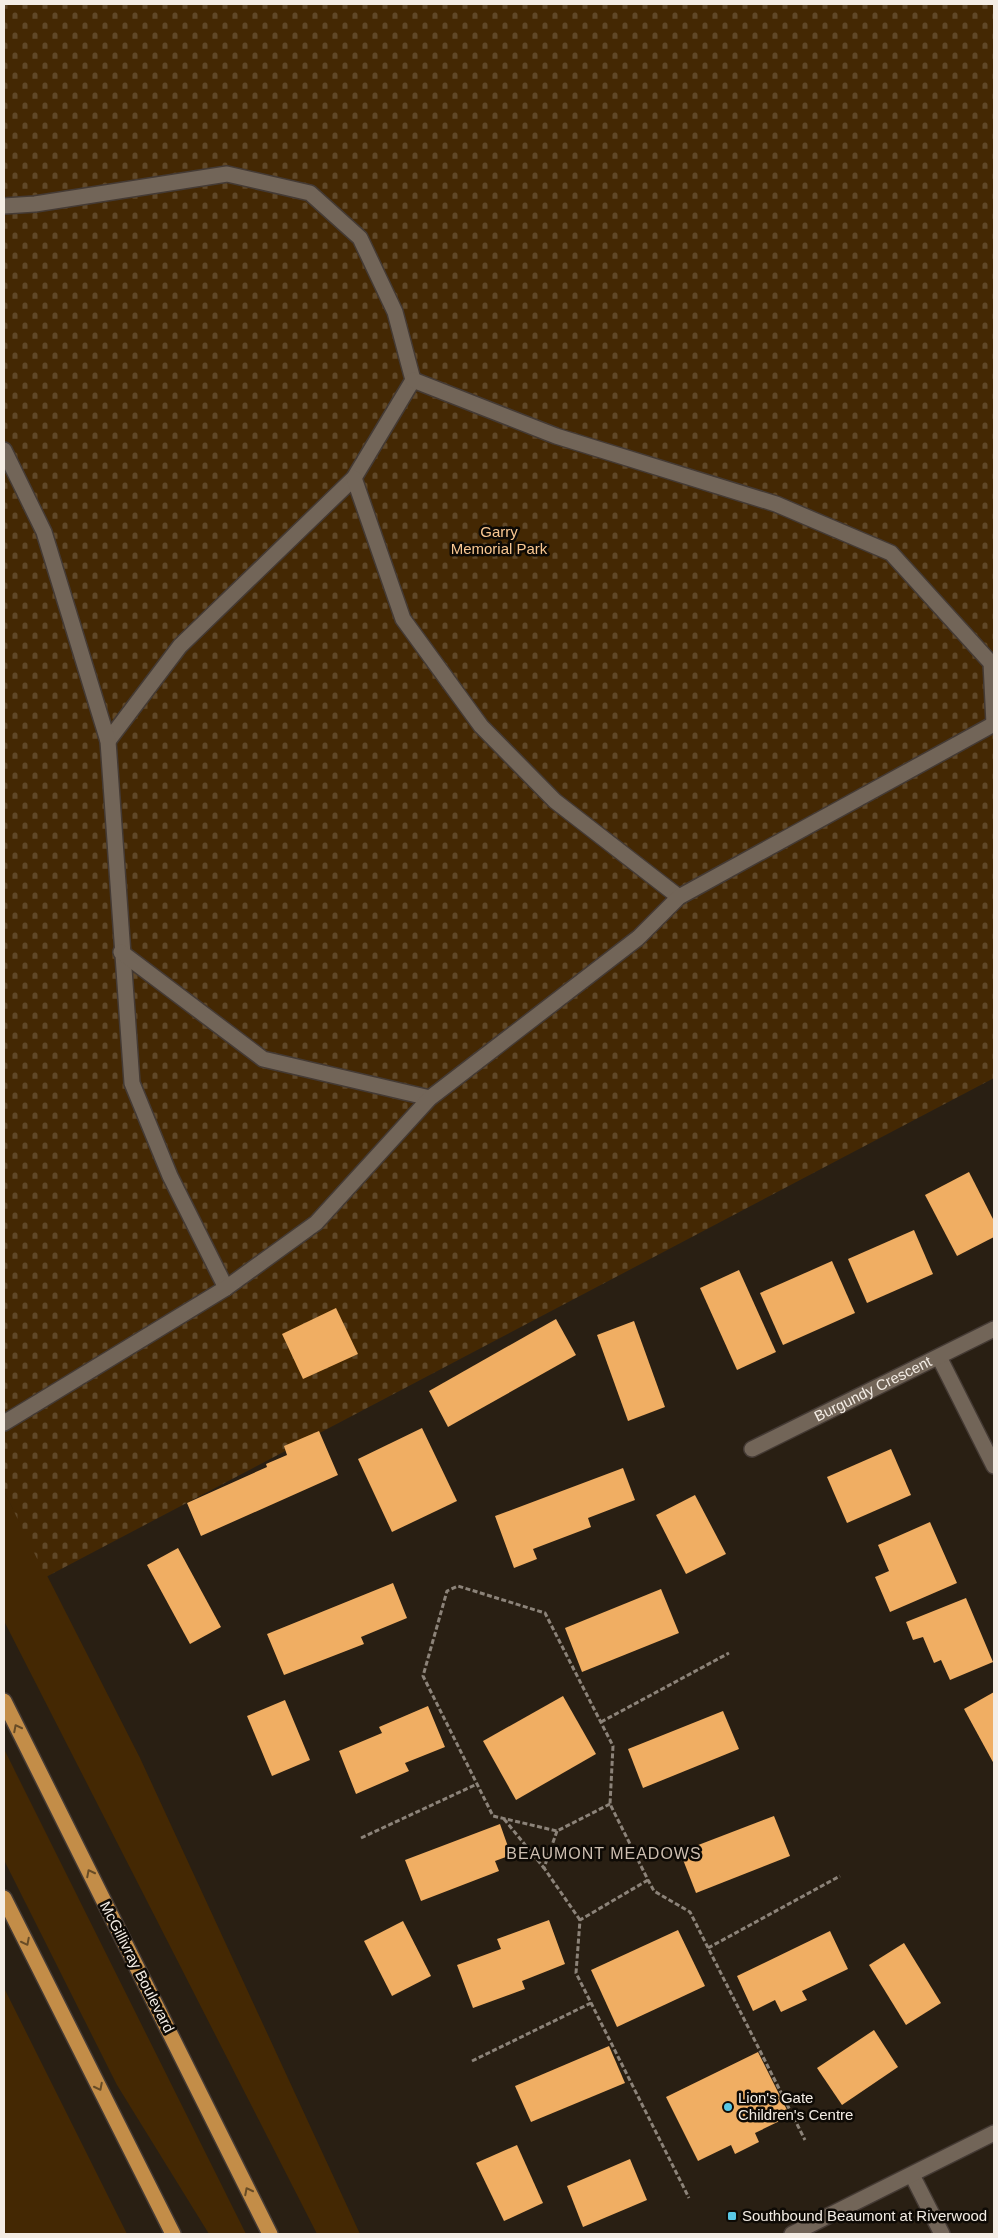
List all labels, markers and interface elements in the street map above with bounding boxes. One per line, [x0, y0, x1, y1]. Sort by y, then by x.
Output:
park label: Garry Memorial Park [451, 523, 548, 557]
street label: Burgundy Crescent [811, 1352, 935, 1425]
one-way arrow [13, 1724, 23, 1733]
district label: BEAUMONT MEADOWS [506, 1845, 702, 1862]
one-way arrow [86, 1869, 96, 1878]
street label: McGillivray Boulevard [97, 1898, 178, 2035]
one-way arrow [20, 1937, 30, 1946]
one-way arrow [93, 2082, 103, 2091]
place label: Lion's Gate Children's Centre [738, 2089, 853, 2123]
marker: Lion's Gate Children's Centre [722, 2101, 734, 2113]
one-way arrow [245, 2187, 255, 2196]
place label: Southbound Beaumont at Riverwood [742, 2207, 987, 2224]
marker: Southbound Beaumont at Riverwood [726, 2210, 738, 2222]

